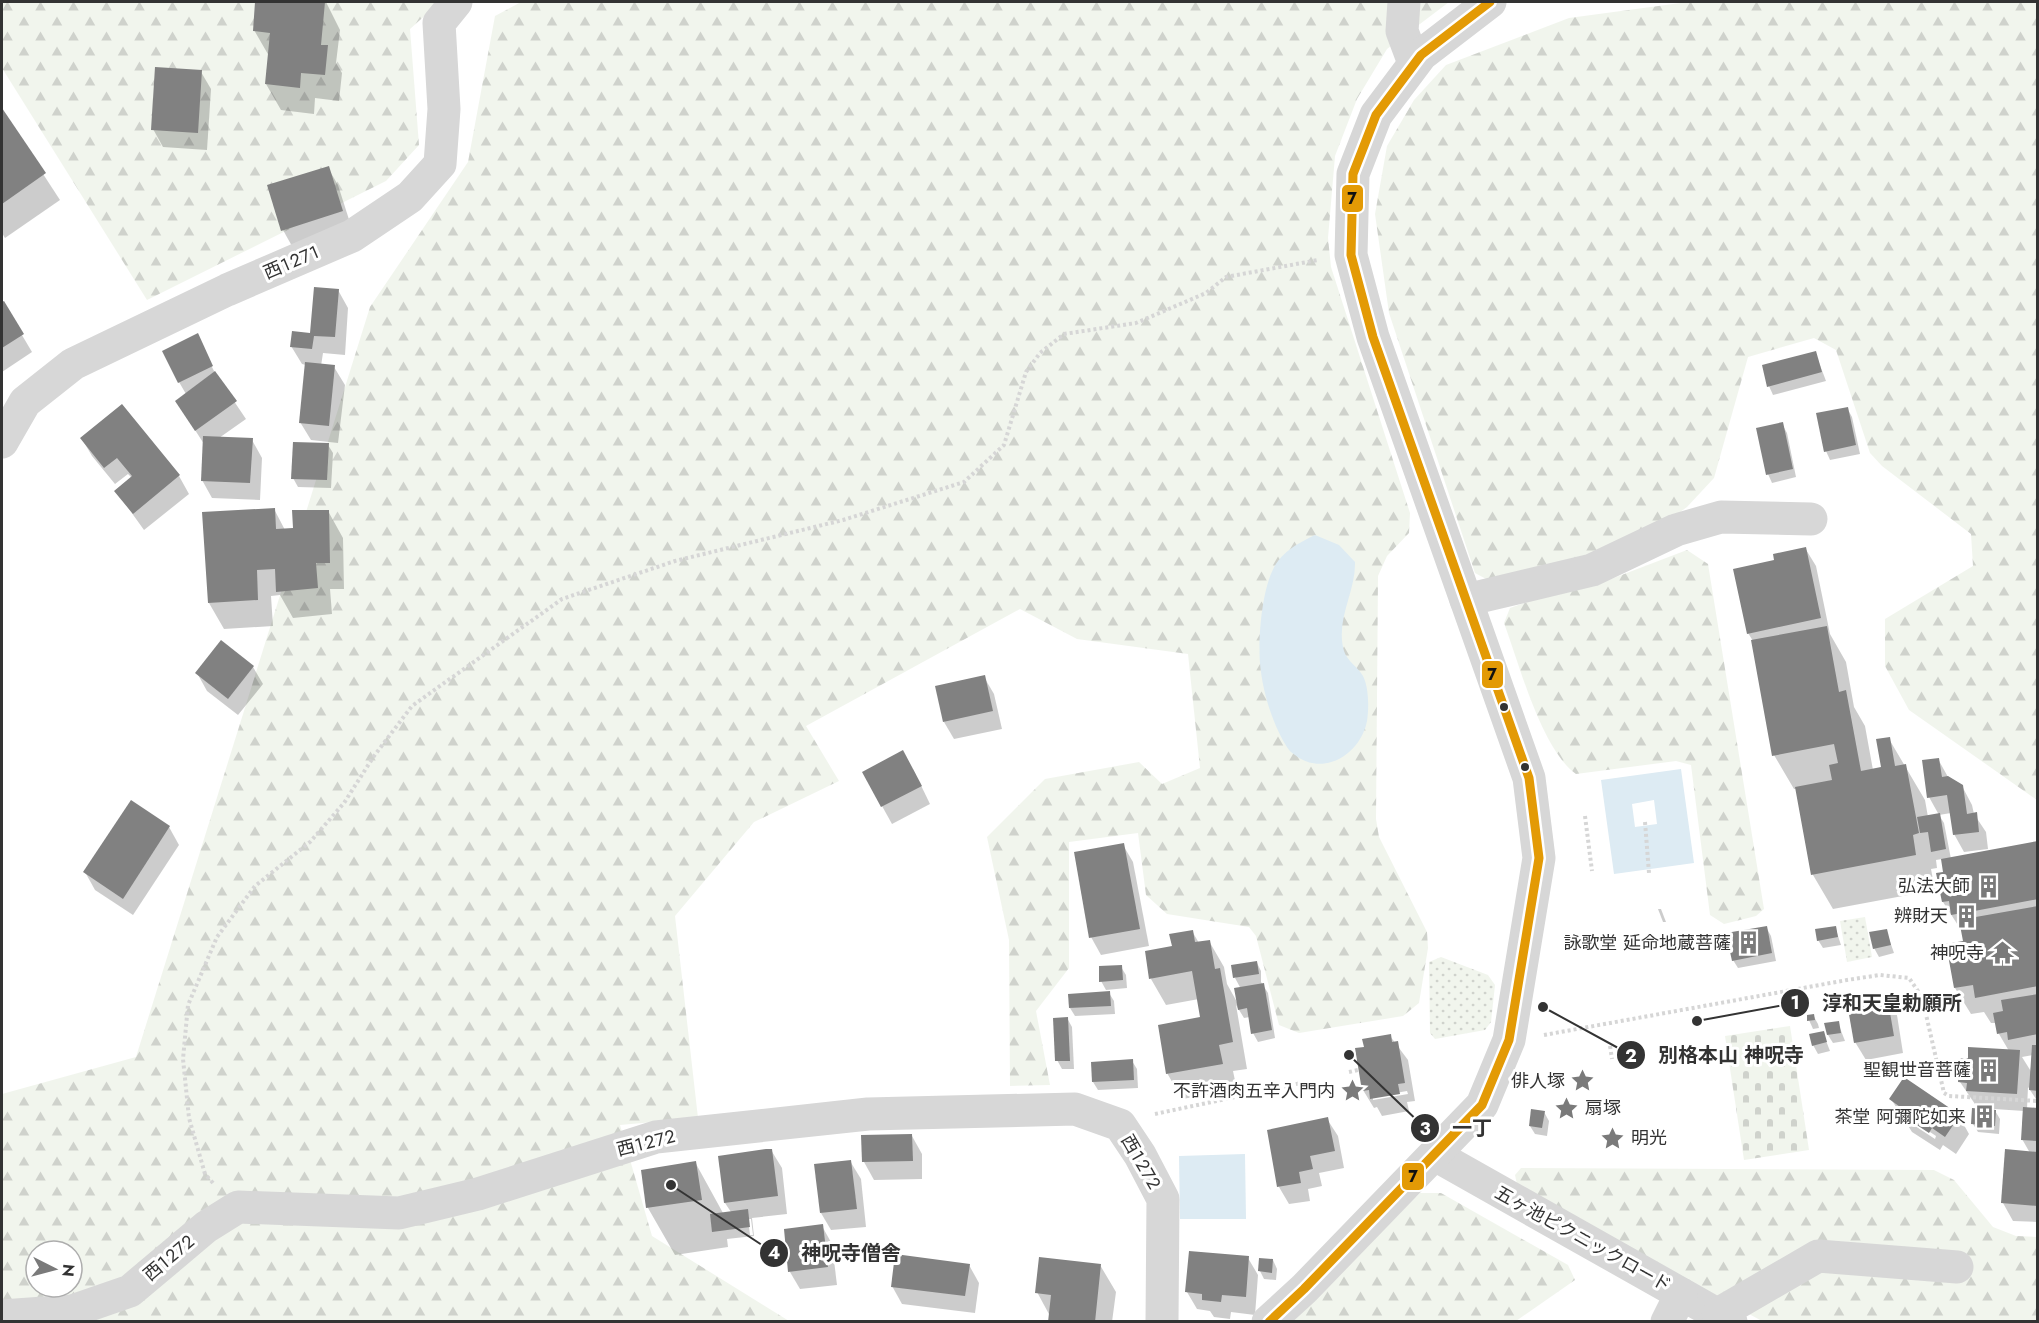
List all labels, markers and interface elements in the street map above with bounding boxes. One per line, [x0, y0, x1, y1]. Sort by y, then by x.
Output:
line badge: 7 [1341, 184, 1364, 213]
text: 7 [1347, 187, 1357, 210]
street label: 西１２７１ [259, 238, 325, 286]
line badge: 7 [1481, 660, 1504, 689]
text: 7 [1487, 663, 1497, 686]
unlabelled marker [1498, 701, 1510, 713]
unlabelled marker [1519, 761, 1531, 773]
place label: 弘法大師 [1898, 873, 1970, 899]
building icon: 弘法大師 [1975, 873, 2001, 899]
place label: 辨財天 [1894, 903, 1948, 929]
building icon: 辨財天 [1953, 903, 1979, 929]
place label: 詠歌堂 延命地蔵菩薩 [1564, 930, 1731, 956]
building icon: 詠歌堂 延命地蔵菩薩 [1736, 930, 1762, 956]
place label: 神呪寺 [1930, 940, 1984, 966]
temple icon: 神呪寺 [1989, 940, 2015, 966]
callout: 淳和天皇勅願所 [1780, 984, 1974, 1022]
text: 淳和天皇勅願所 [1822, 989, 1962, 1018]
text: 1 [1790, 990, 1800, 1016]
callout: 別格本山 神呪寺 [1616, 1036, 1816, 1074]
text: 別格本山 神呪寺 [1658, 1041, 1804, 1070]
text: 2 [1625, 1043, 1637, 1069]
place label: 聖観世音菩薩 [1863, 1057, 1971, 1083]
building icon: 聖観世音菩薩 [1976, 1057, 2002, 1083]
place label: 俳人塚 [1511, 1068, 1565, 1094]
place icon: 俳人塚 [1570, 1068, 1596, 1094]
place label: 不許酒肉五辛入門内 [1173, 1078, 1335, 1104]
place icon: 不許酒肉五辛入門内 [1340, 1078, 1366, 1104]
place icon: 扇塚 [1554, 1095, 1580, 1121]
place label: 扇塚 [1585, 1095, 1621, 1121]
place label: 茶堂 阿彌陀如来 [1835, 1104, 1966, 1130]
building icon: 茶堂 阿彌陀如来 [1971, 1104, 1997, 1130]
callout: 一丁 [1410, 1109, 1504, 1147]
text: 一丁 [1452, 1114, 1492, 1143]
text: 3 [1419, 1116, 1431, 1142]
street label: 西１２７２ [614, 1123, 678, 1163]
place icon: 明光 [1600, 1125, 1626, 1151]
place label: 明光 [1631, 1125, 1667, 1151]
street label: 西１２７２ [1115, 1130, 1167, 1194]
line badge: 7 [1401, 1162, 1425, 1191]
text: 7 [1408, 1165, 1418, 1188]
street label: 五ヶ池ピクニックロード [1490, 1180, 1676, 1298]
street label: 西１２７２ [138, 1229, 200, 1287]
callout: 神呪寺僧舎 [759, 1234, 913, 1272]
north arrow [24, 1239, 84, 1299]
text: 神呪寺僧舎 [801, 1239, 901, 1268]
text: 4 [768, 1240, 780, 1266]
text: N [56, 1263, 81, 1278]

